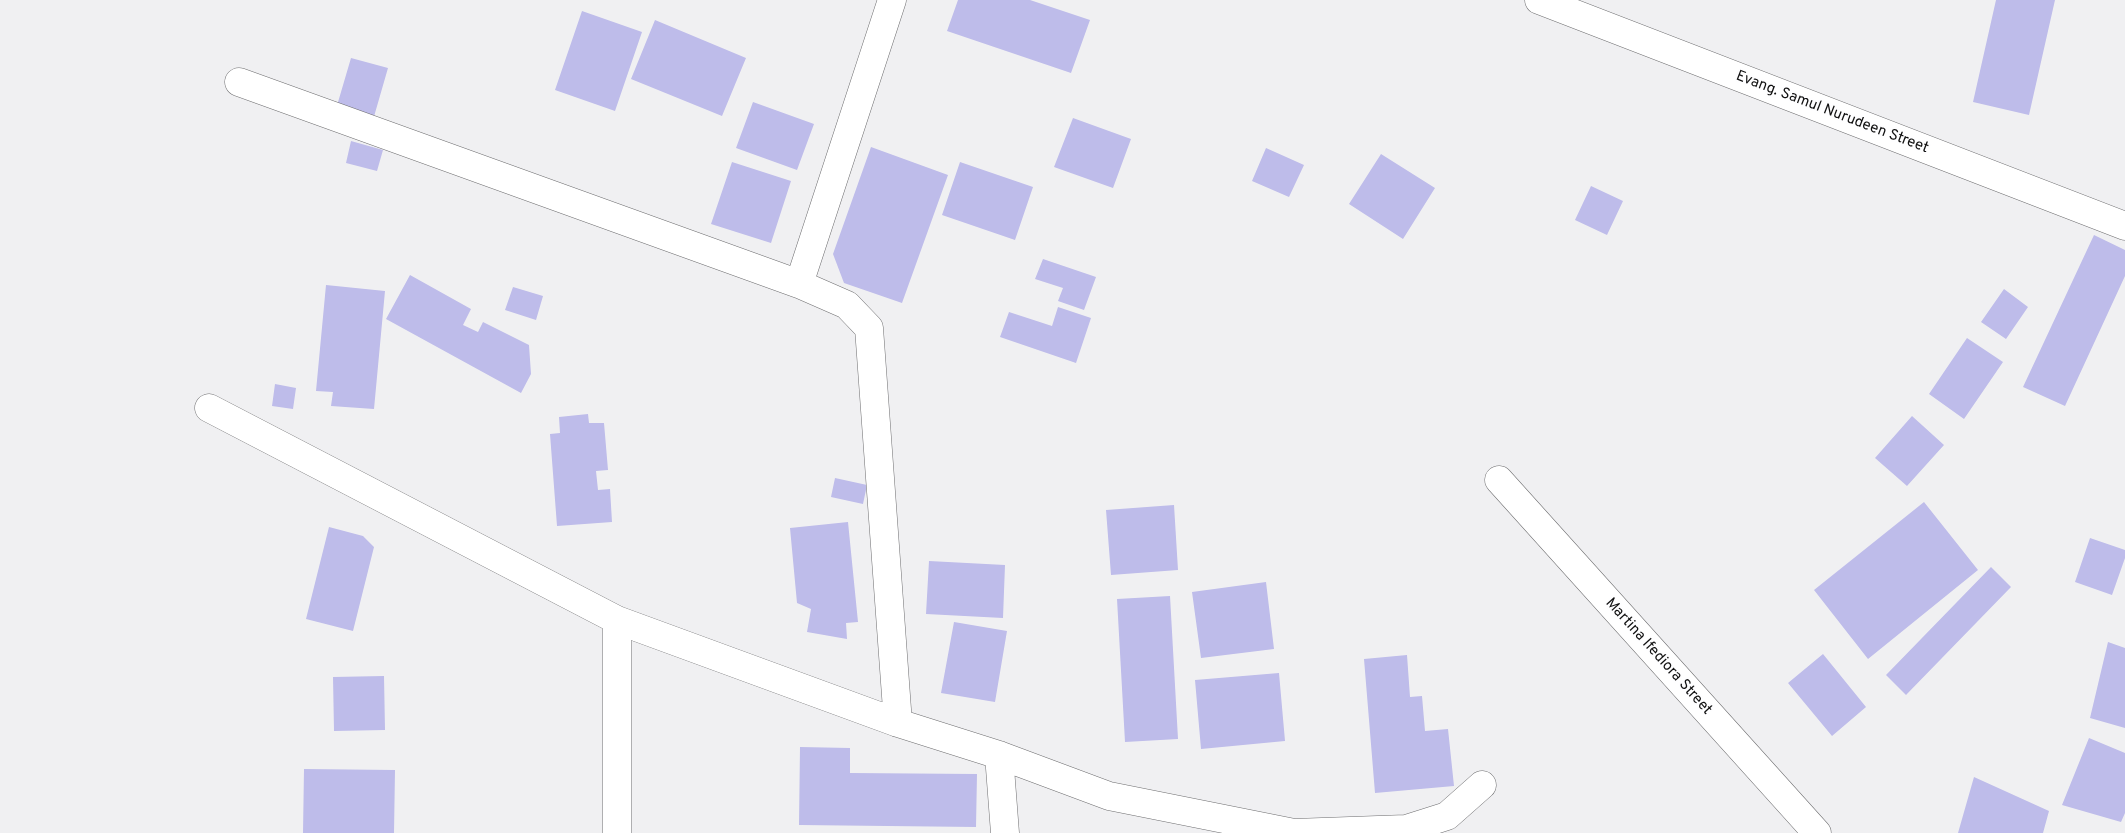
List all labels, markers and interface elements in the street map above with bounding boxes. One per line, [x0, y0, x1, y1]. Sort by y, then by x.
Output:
street label: Evang. Samul Nurudeen Street [1733, 68, 1931, 158]
street label: Martina Ifediora Street [1601, 595, 1715, 719]

